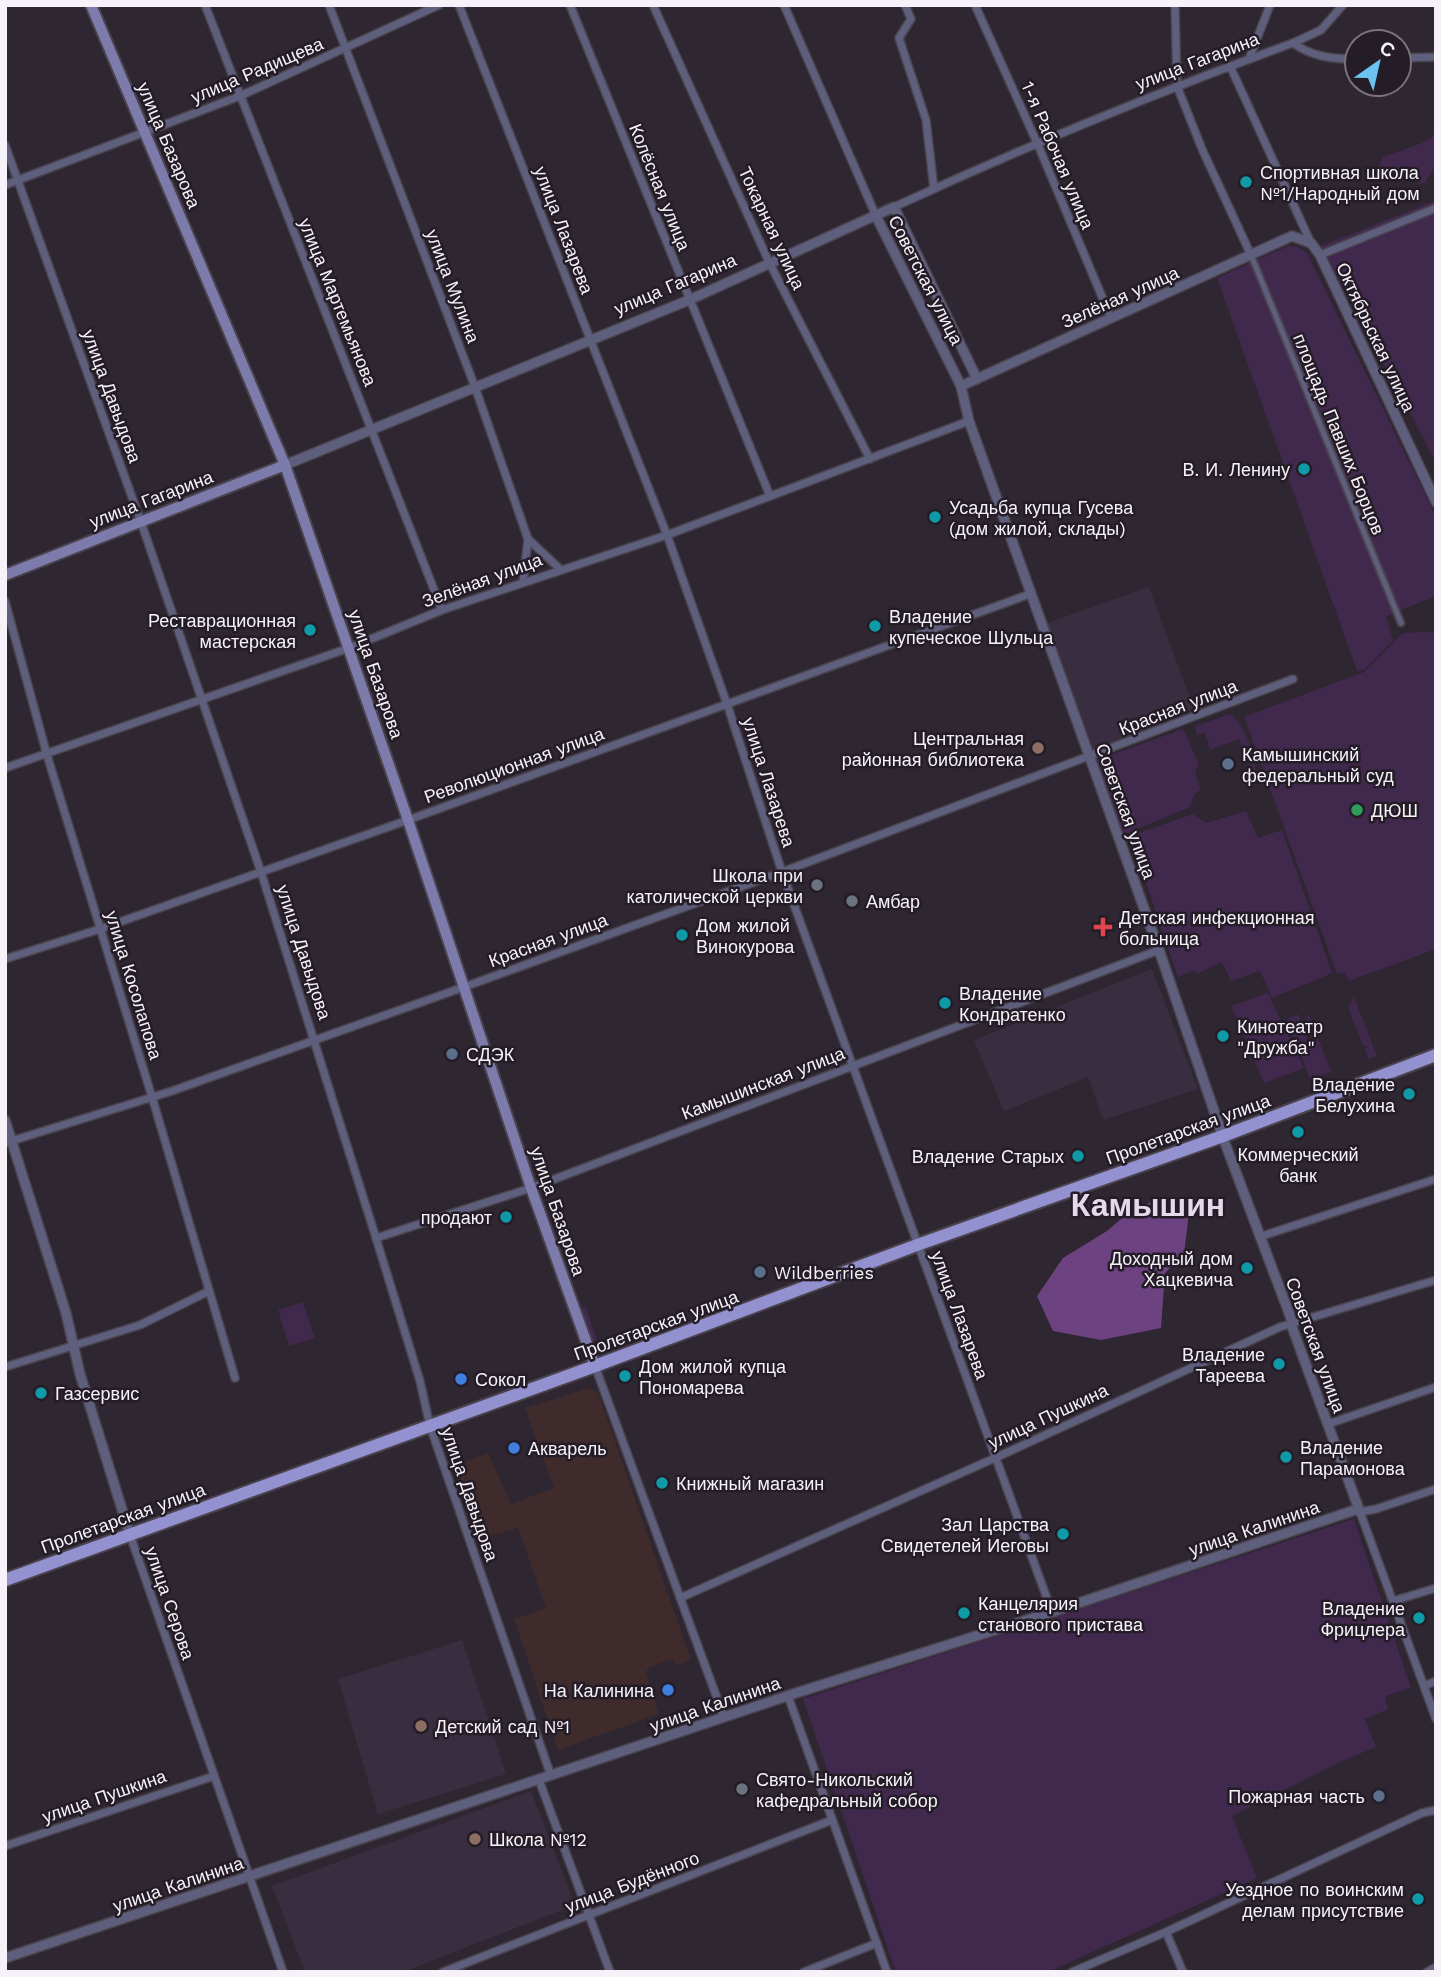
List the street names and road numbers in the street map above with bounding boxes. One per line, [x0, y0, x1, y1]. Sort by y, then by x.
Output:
street label: улица Гагарина [1132, 27, 1263, 94]
street label: улица Радищева [188, 32, 327, 107]
street label: 1-я Рабочая улица [1017, 78, 1099, 233]
street label: улица Базарова [133, 79, 205, 212]
street label: Колёсная улица [625, 121, 695, 254]
street label: улица Лазарева [530, 163, 598, 298]
street label: Токарная улица [734, 163, 810, 294]
street label: Советская улица [884, 212, 968, 349]
street label: улица Мартемьянова [295, 215, 382, 390]
street label: улица Мулина [422, 226, 485, 347]
street label: улица Гагарина [611, 248, 740, 319]
street label: Октябрьская улица [1332, 259, 1420, 416]
street label: Зелёная улица [1058, 261, 1183, 332]
street label: улица Давыдова [78, 327, 146, 466]
street label: площадь Павших Борцов [1289, 330, 1389, 538]
street label: улица Гагарина [86, 465, 217, 532]
street label: Зелёная улица [419, 548, 546, 611]
street label: улица Базарова [344, 607, 408, 742]
street label: Красная улица [1116, 674, 1241, 739]
street label: улица Лазарева [738, 715, 800, 850]
street label: Революционная улица [421, 722, 608, 807]
street label: Советская улица [1092, 740, 1161, 882]
street label: улица Давыдова [272, 882, 336, 1023]
street label: улица Косолапова [101, 908, 167, 1063]
street label: Красная улица [486, 908, 611, 971]
street label: Камышинская улица [679, 1042, 848, 1124]
street label: Пролетарская улица [1103, 1089, 1274, 1168]
street label: улица Базарова [526, 1144, 590, 1279]
street label: улица Лазарева [927, 1248, 993, 1383]
street label: Советская улица [1282, 1274, 1351, 1416]
street label: Пролетарская улица [571, 1285, 742, 1364]
street label: улица Пушкина [985, 1379, 1112, 1453]
street label: улица Давыдова [437, 1424, 503, 1565]
street label: Пролетарская улица [38, 1478, 209, 1557]
street label: улица Калинина [1186, 1496, 1323, 1560]
street label: улица Серова [141, 1544, 199, 1663]
street label: улица Калинина [647, 1672, 784, 1736]
street label: улица Пушкина [39, 1765, 170, 1827]
street label: улица Будённого [562, 1847, 702, 1917]
street label: улица Калинина [110, 1852, 247, 1916]

